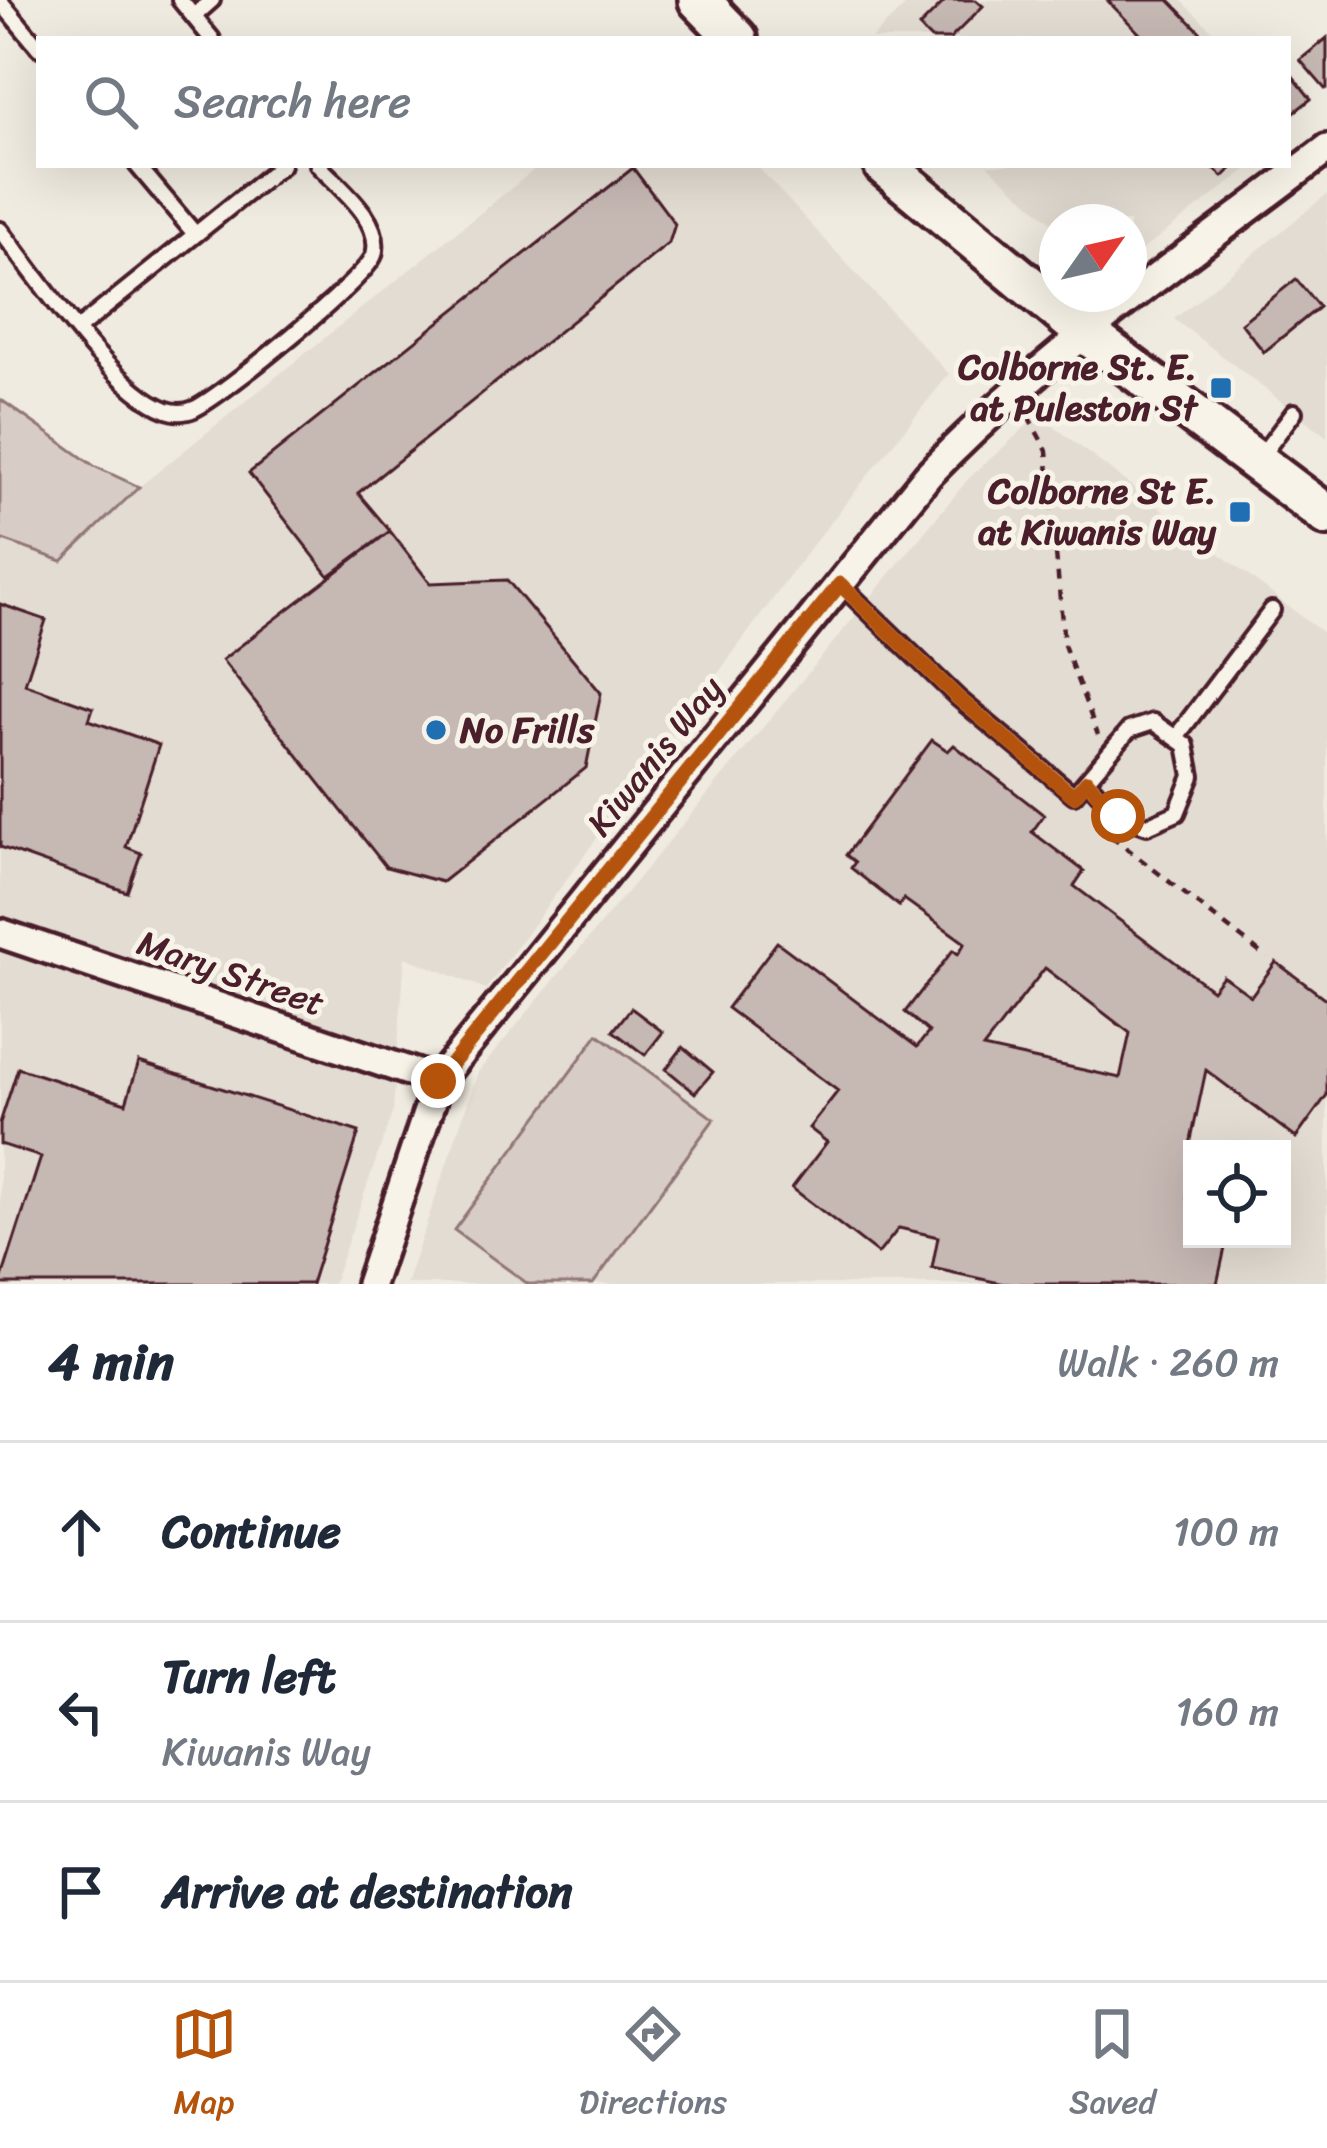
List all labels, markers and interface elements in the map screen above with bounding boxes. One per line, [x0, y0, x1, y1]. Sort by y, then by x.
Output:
search box [36, 36, 1291, 168]
text: Search here [174, 62, 411, 142]
icon: search [78, 69, 144, 135]
north arrow [1039, 204, 1147, 312]
place label: Colborne St. E. at Puleston St [957, 335, 1199, 440]
marker: Colborne St. E. at Puleston St [1208, 375, 1234, 401]
place label: Colborne St E. at Kiwanis Way [977, 459, 1217, 564]
marker: Colborne St E. at Kiwanis Way [1227, 499, 1253, 525]
street label: Kiwanis Way [569, 661, 741, 851]
place label: No Frills [459, 698, 595, 762]
marker: No Frills [423, 717, 449, 743]
route start [1091, 789, 1145, 843]
street label: Mary Street [128, 911, 334, 1035]
route end [411, 1054, 465, 1108]
map controls [1183, 1140, 1291, 1248]
button: locate [1183, 1140, 1291, 1248]
text: 4 min [48, 1317, 174, 1407]
text: Walk · 260 m [1057, 1328, 1279, 1397]
text: Continue [162, 1492, 341, 1572]
text: 100 m [1173, 1497, 1279, 1566]
icon: ahead [48, 1499, 114, 1565]
text: Turn left [162, 1637, 335, 1717]
text: 160 m [1175, 1677, 1279, 1746]
icon: left [48, 1679, 114, 1745]
text: Kiwanis Way [162, 1717, 371, 1786]
text: Arrive at destination [162, 1852, 572, 1932]
icon: arrive [48, 1859, 114, 1925]
tab: Map [171, 2001, 237, 2131]
tab: Directions [579, 2001, 727, 2131]
tab: Saved [1069, 2001, 1156, 2131]

